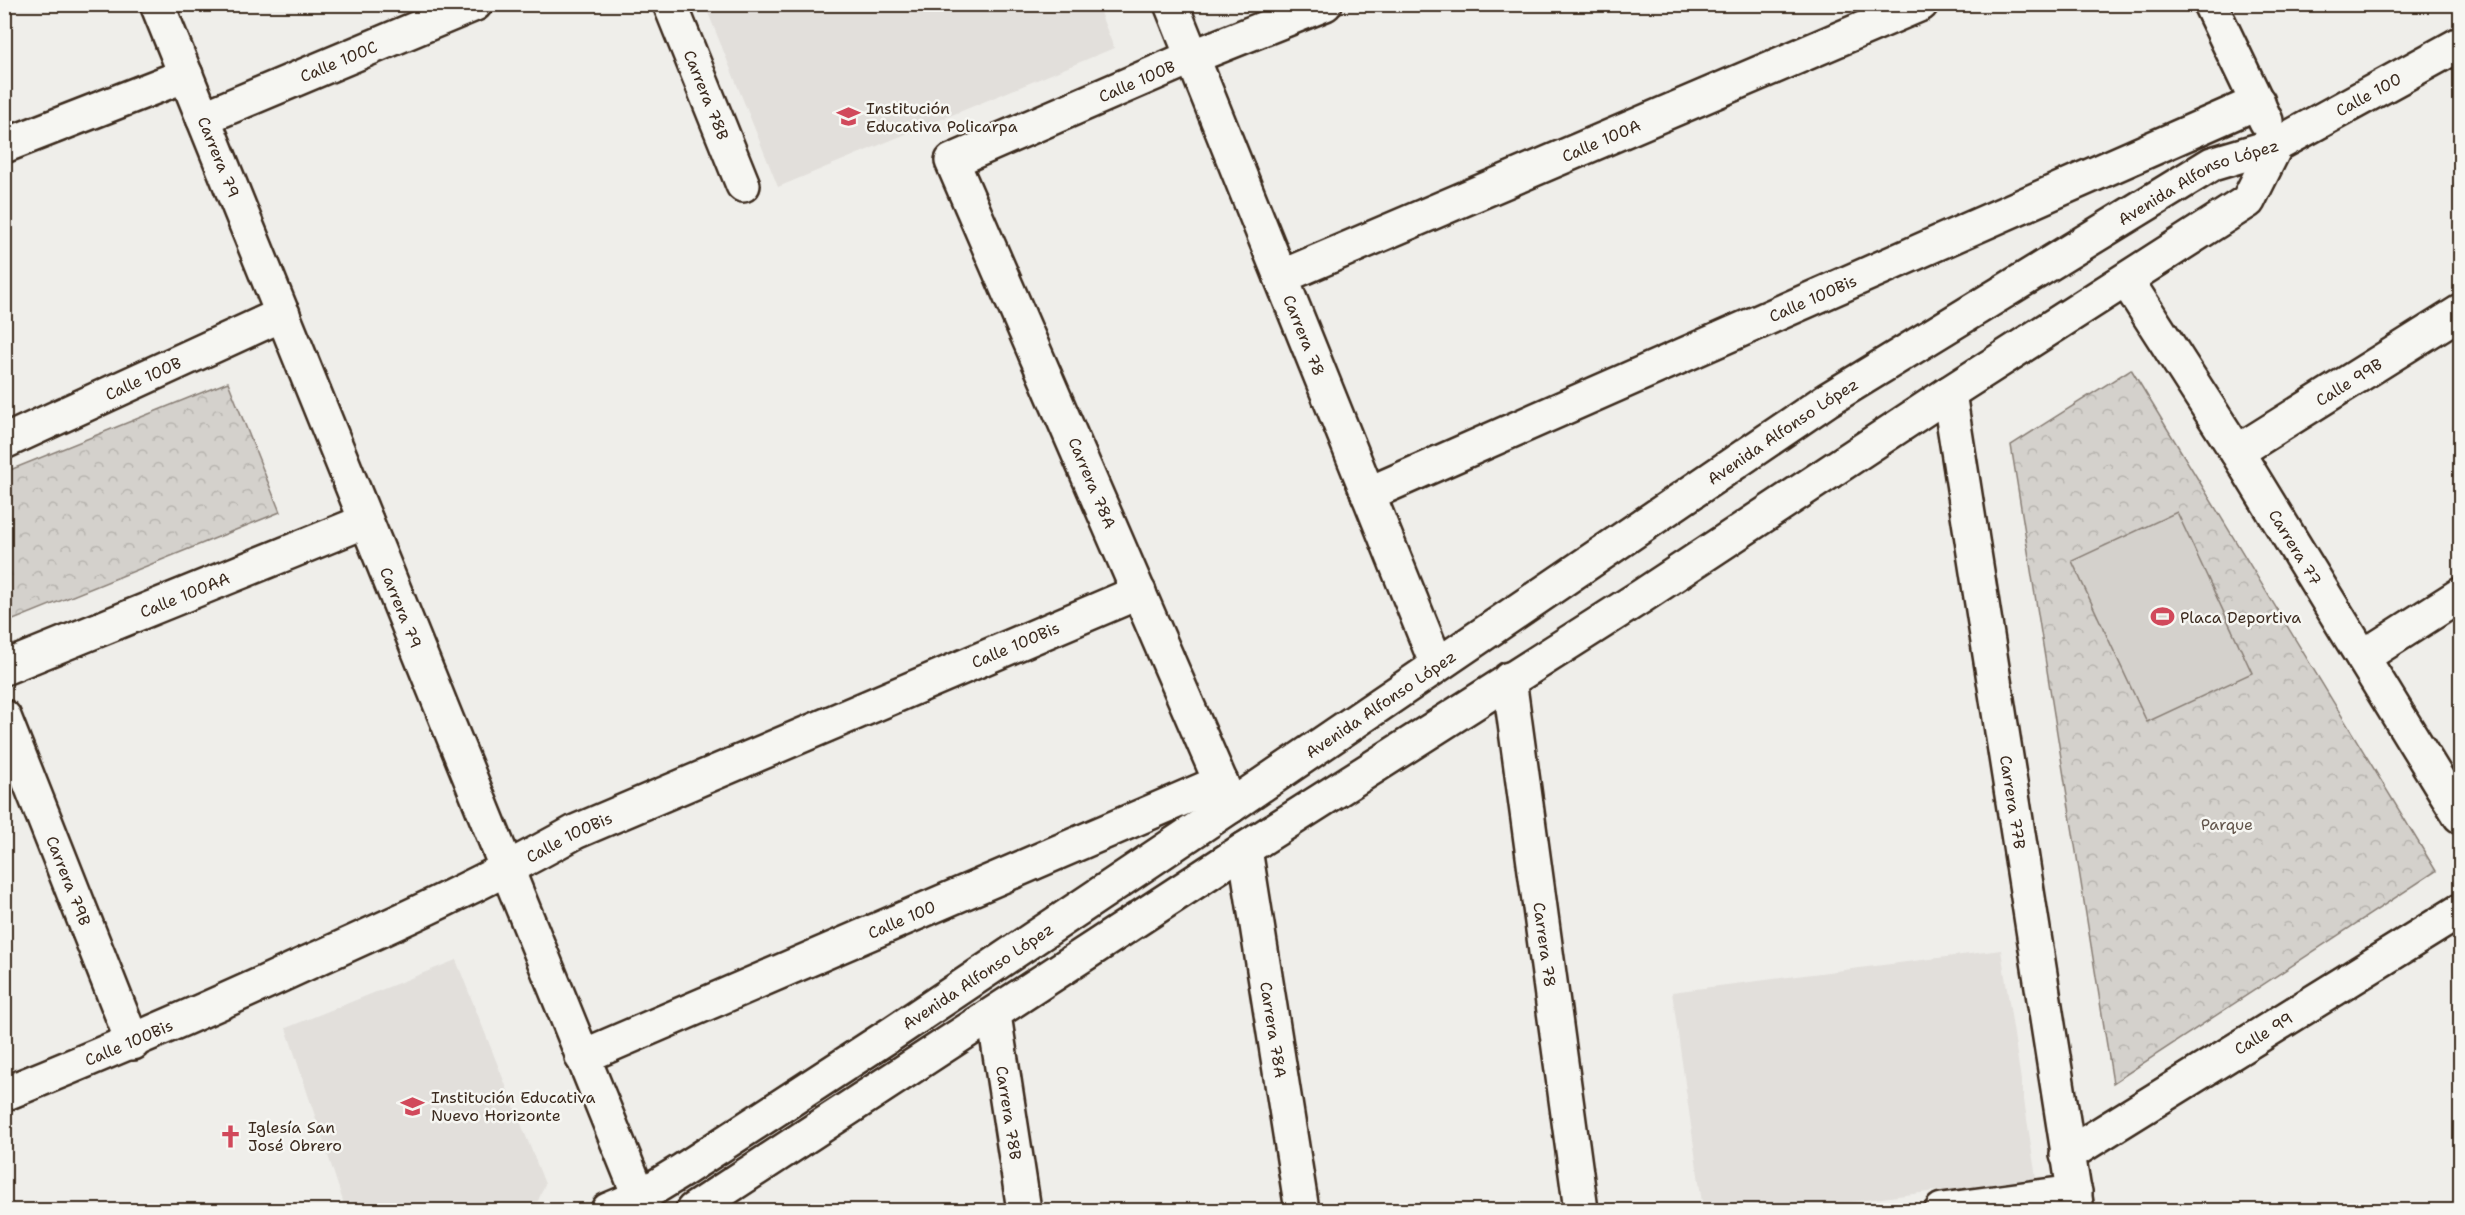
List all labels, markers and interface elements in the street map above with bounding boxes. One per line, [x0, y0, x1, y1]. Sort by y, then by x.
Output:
street label: Calle 100C [297, 36, 381, 87]
street label: Carrera 78B [679, 47, 734, 143]
street label: Calle 100B [1095, 55, 1178, 107]
street label: Calle 100 [2332, 68, 2405, 121]
place label: Institución Educativa Policarpa [866, 98, 1018, 137]
school or university icon: Institución Educativa Policarpa [835, 104, 861, 130]
street label: Carrera 79 [193, 113, 245, 201]
street label: Calle 100A [1558, 114, 1644, 167]
street label: Avenida Alfonso López [2114, 134, 2281, 230]
street label: Calle 100Bis [1766, 270, 1860, 327]
street label: Carrera 78 [1279, 292, 1330, 379]
street label: Calle 100B [102, 352, 184, 405]
street label: Calle 99B [2312, 353, 2386, 411]
street label: Avenida Alfonso López [1703, 373, 1862, 489]
street label: Carrera 78A [1063, 434, 1121, 532]
street label: Carrera 77 [2264, 505, 2327, 589]
street label: Carrera 79 [375, 564, 427, 651]
street label: Calle 100AA [137, 567, 233, 622]
sports icon: Placa Deportiva [2149, 604, 2175, 630]
place label: Placa Deportiva [2180, 607, 2301, 628]
street label: Calle 100Bis [968, 617, 1063, 673]
street label: Avenida Alfonso López [1301, 646, 1460, 763]
street label: Carrera 77B [1995, 754, 2031, 850]
street label: Calle 100Bis [522, 807, 615, 867]
park label: Parque [2201, 814, 2253, 835]
street label: Carrera 79B [42, 833, 96, 929]
street label: Calle 100 [864, 896, 939, 943]
street label: Carrera 78 [1529, 901, 1561, 988]
street label: Avenida Alfonso López [898, 918, 1057, 1034]
street label: Carrera 78A [1256, 980, 1291, 1079]
street label: Calle 99 [2230, 1007, 2297, 1059]
street label: Calle 100Bis [82, 1014, 176, 1070]
street label: Carrera 78B [991, 1064, 1027, 1161]
place label: Institución Educativa Nuevo Horizonte [431, 1087, 596, 1126]
school or university icon: Institución Educativa Nuevo Horizonte [400, 1093, 426, 1119]
place label: Iglesía San José Obrero [248, 1117, 342, 1156]
church icon: Iglesía San José Obrero [217, 1123, 243, 1149]

